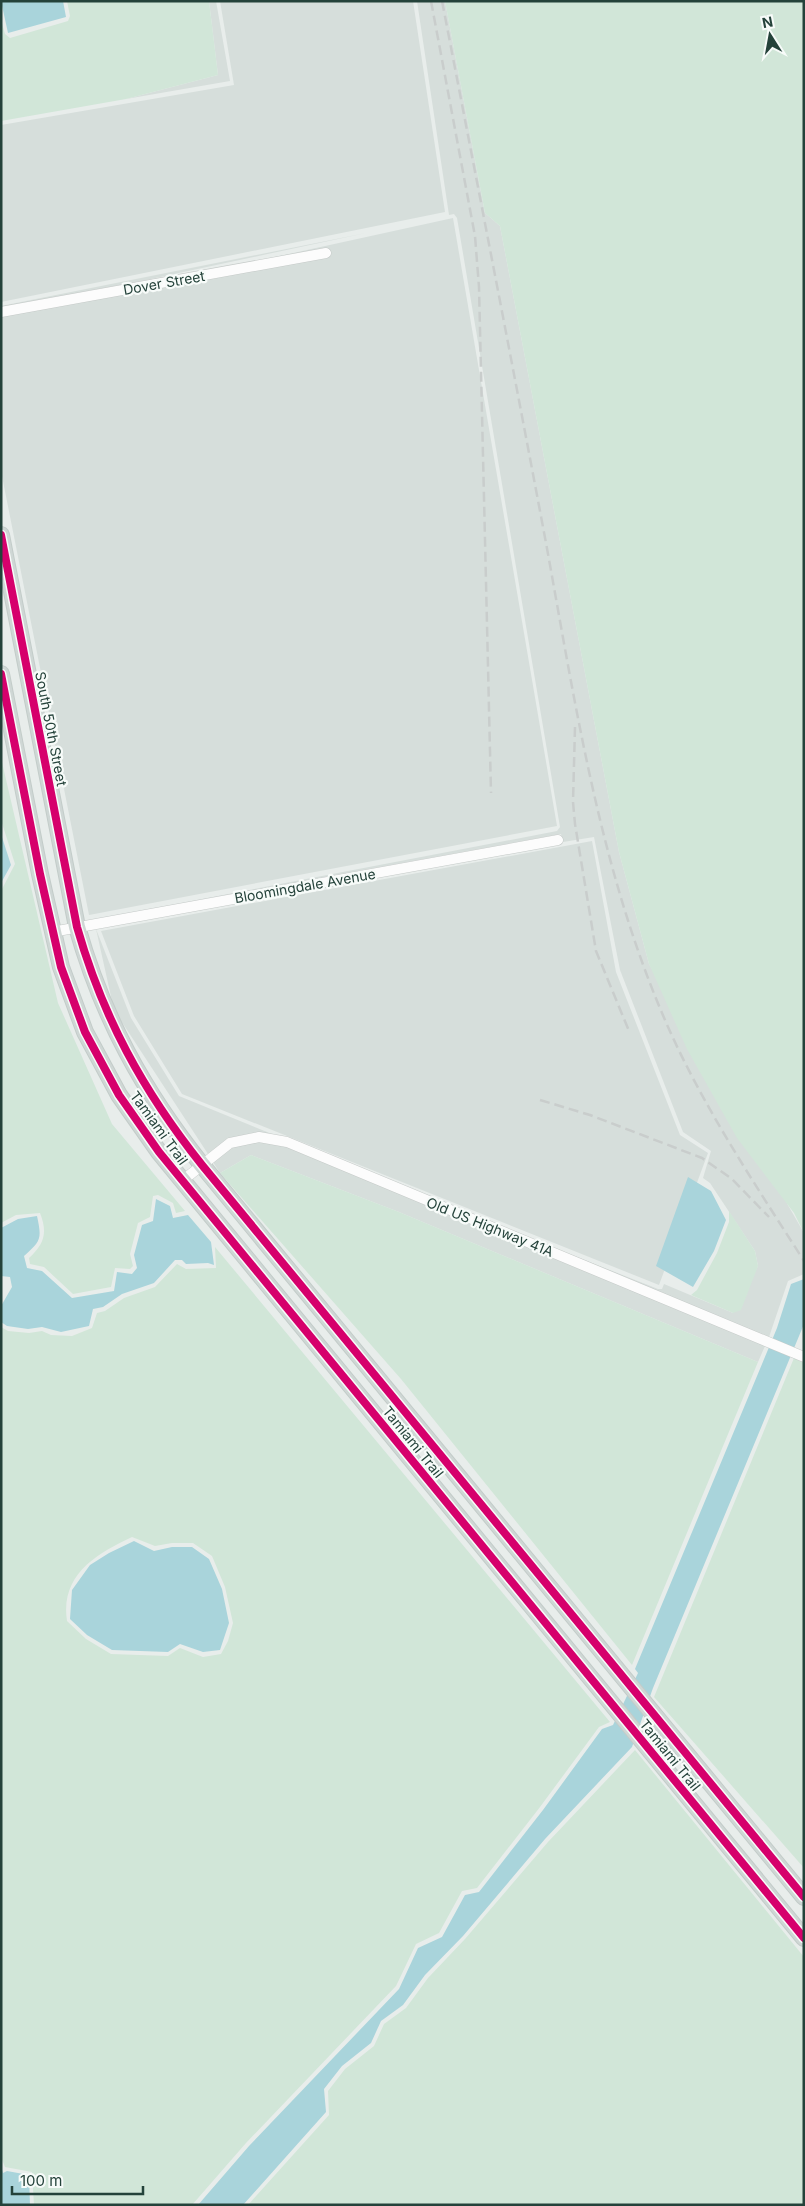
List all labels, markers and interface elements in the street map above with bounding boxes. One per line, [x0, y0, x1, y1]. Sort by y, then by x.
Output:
north arrow [745, 10, 795, 60]
text: N [761, 12, 774, 31]
street label: Dover Street [122, 267, 207, 298]
street label: South 50th Street [32, 670, 71, 788]
street label: Bloomingdale Avenue [233, 865, 377, 906]
street label: Tamiami Trail [127, 1087, 192, 1168]
street label: Old US Highway 41A [424, 1193, 557, 1260]
street label: Tamiami Trail [379, 1402, 447, 1481]
street label: Tamiami Trail [636, 1715, 704, 1794]
scale bar [12, 2164, 144, 2196]
text: 100 m [20, 2171, 62, 2190]

